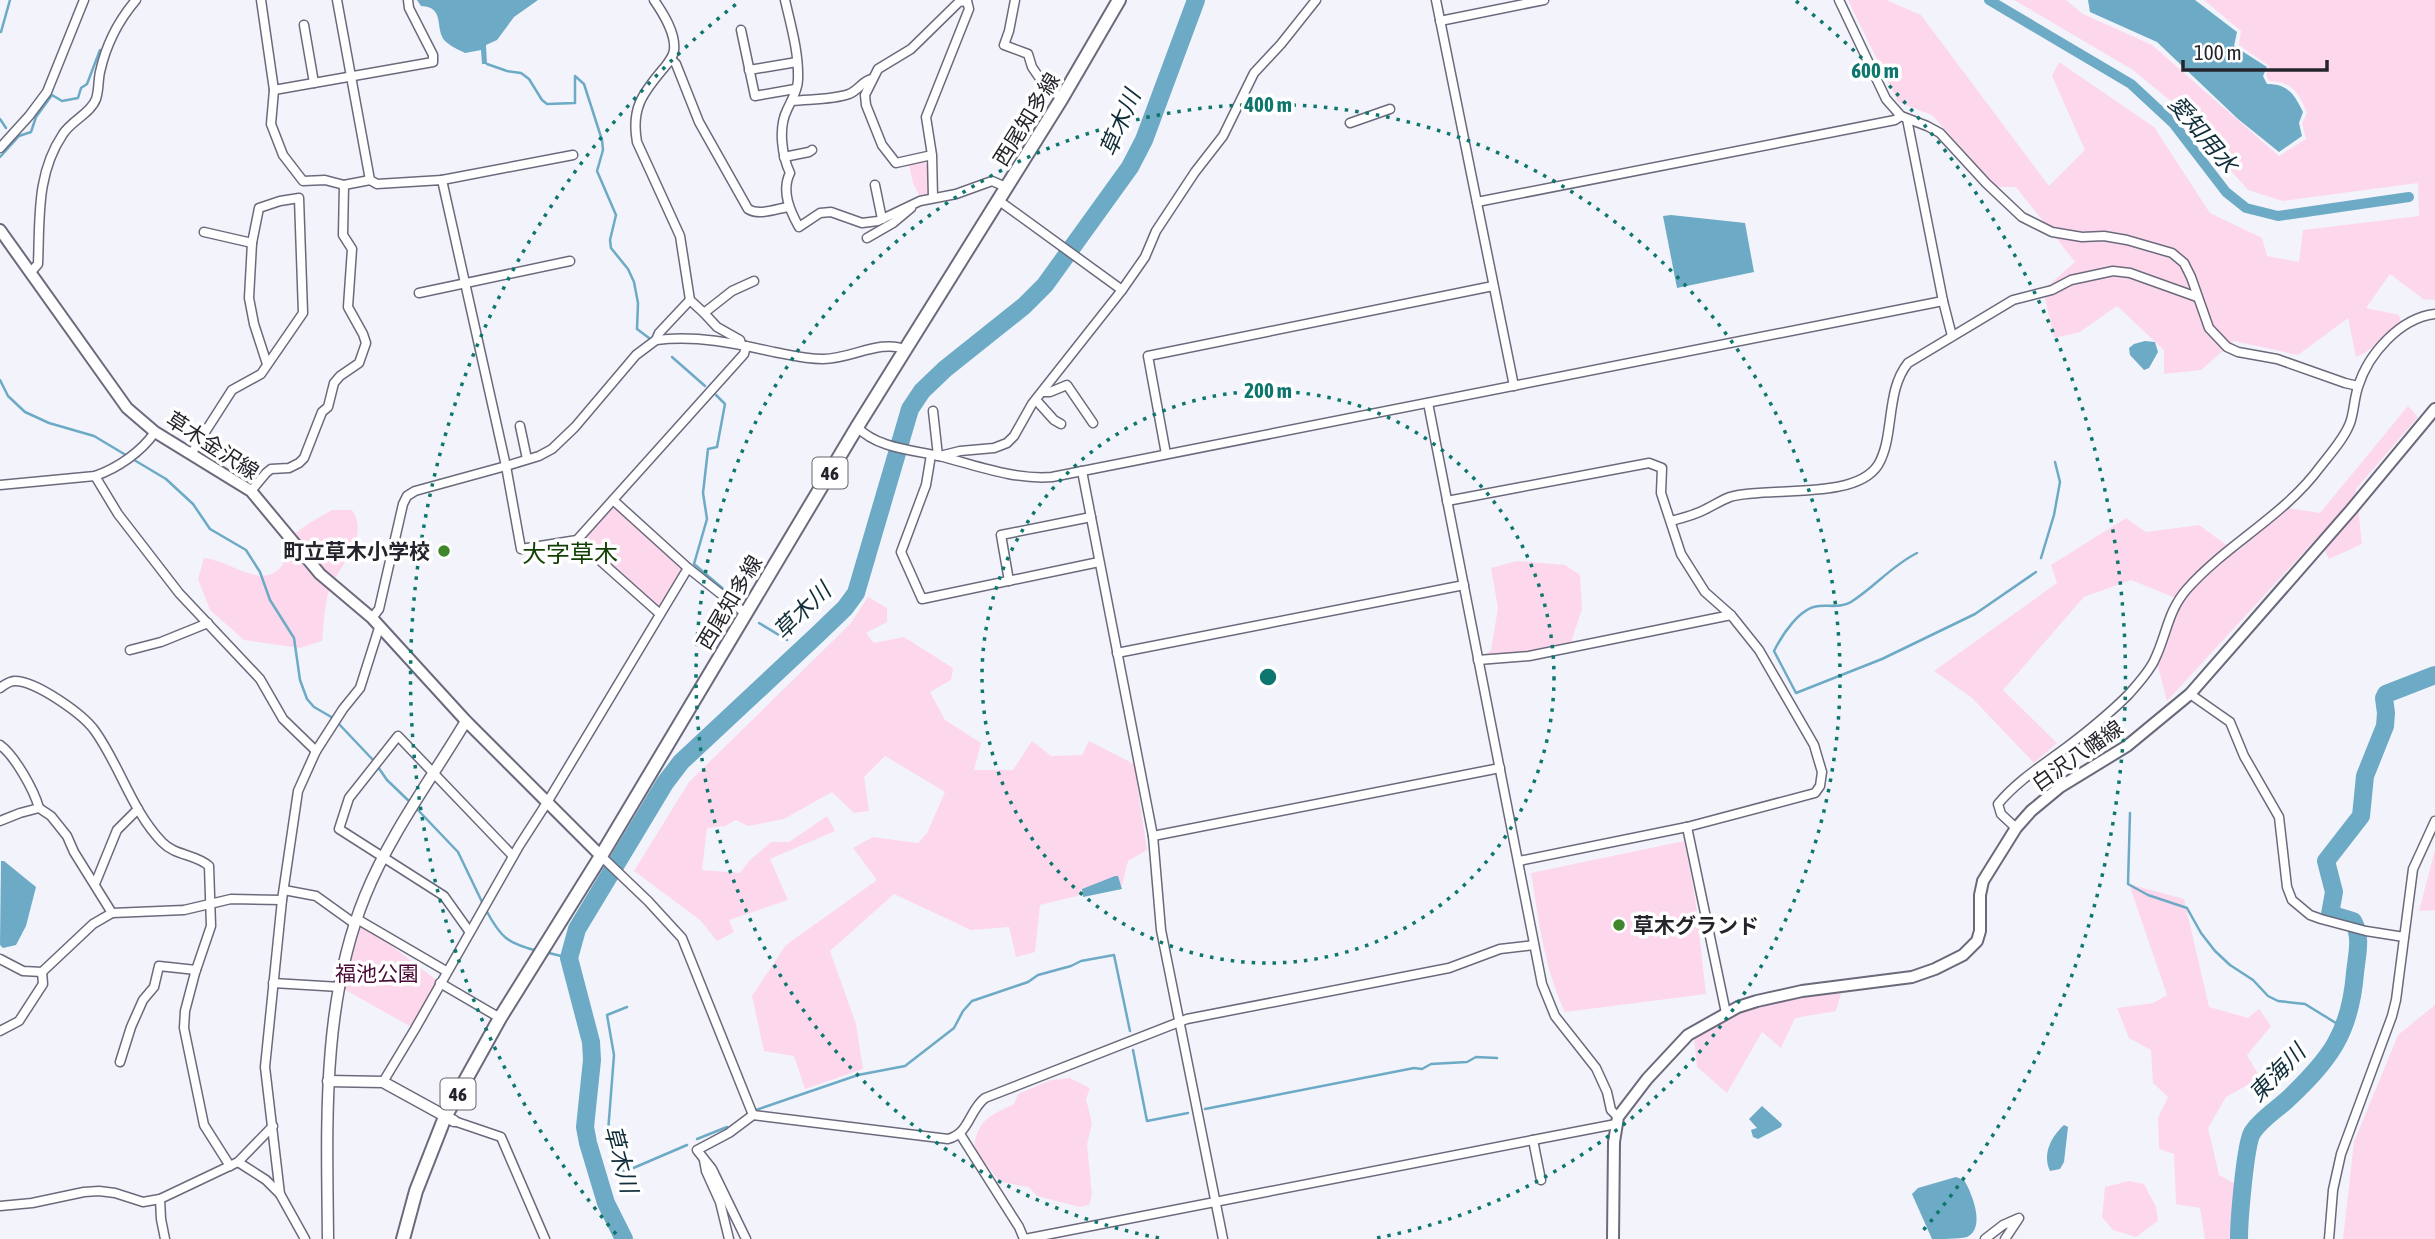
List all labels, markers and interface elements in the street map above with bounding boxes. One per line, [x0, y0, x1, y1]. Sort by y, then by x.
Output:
scale bar [2183, 28, 2326, 72]
text: 100 m [2194, 40, 2242, 64]
text: 600 m [1851, 58, 1899, 82]
street label: 西尾知多線 [988, 68, 1064, 170]
water label: 草木川 [1095, 83, 1147, 160]
water label: 愛知用水 [2163, 90, 2244, 180]
text: 400 m [1243, 92, 1292, 116]
text: 200 m [1244, 378, 1292, 402]
street label: 草木金沢線 [162, 406, 264, 484]
road number: 46 [812, 458, 848, 488]
place label: 町立草木小学校 [283, 539, 430, 563]
district label: 大字草木 [522, 540, 618, 567]
marker: 町立草木小学校 [436, 543, 452, 559]
street label: 西尾知多線 [692, 551, 766, 653]
water label: 草木川 [768, 576, 838, 644]
centre of rings [1256, 665, 1280, 689]
street label: 白沢八幡線 [2027, 715, 2127, 795]
place label: 草木グランド [1633, 913, 1759, 937]
marker: 草木グランド [1611, 917, 1627, 933]
park label: 福池公園 [335, 961, 419, 985]
water label: 東海川 [2244, 1037, 2312, 1107]
road number: 46 [440, 1078, 476, 1110]
water label: 草木川 [600, 1122, 643, 1199]

